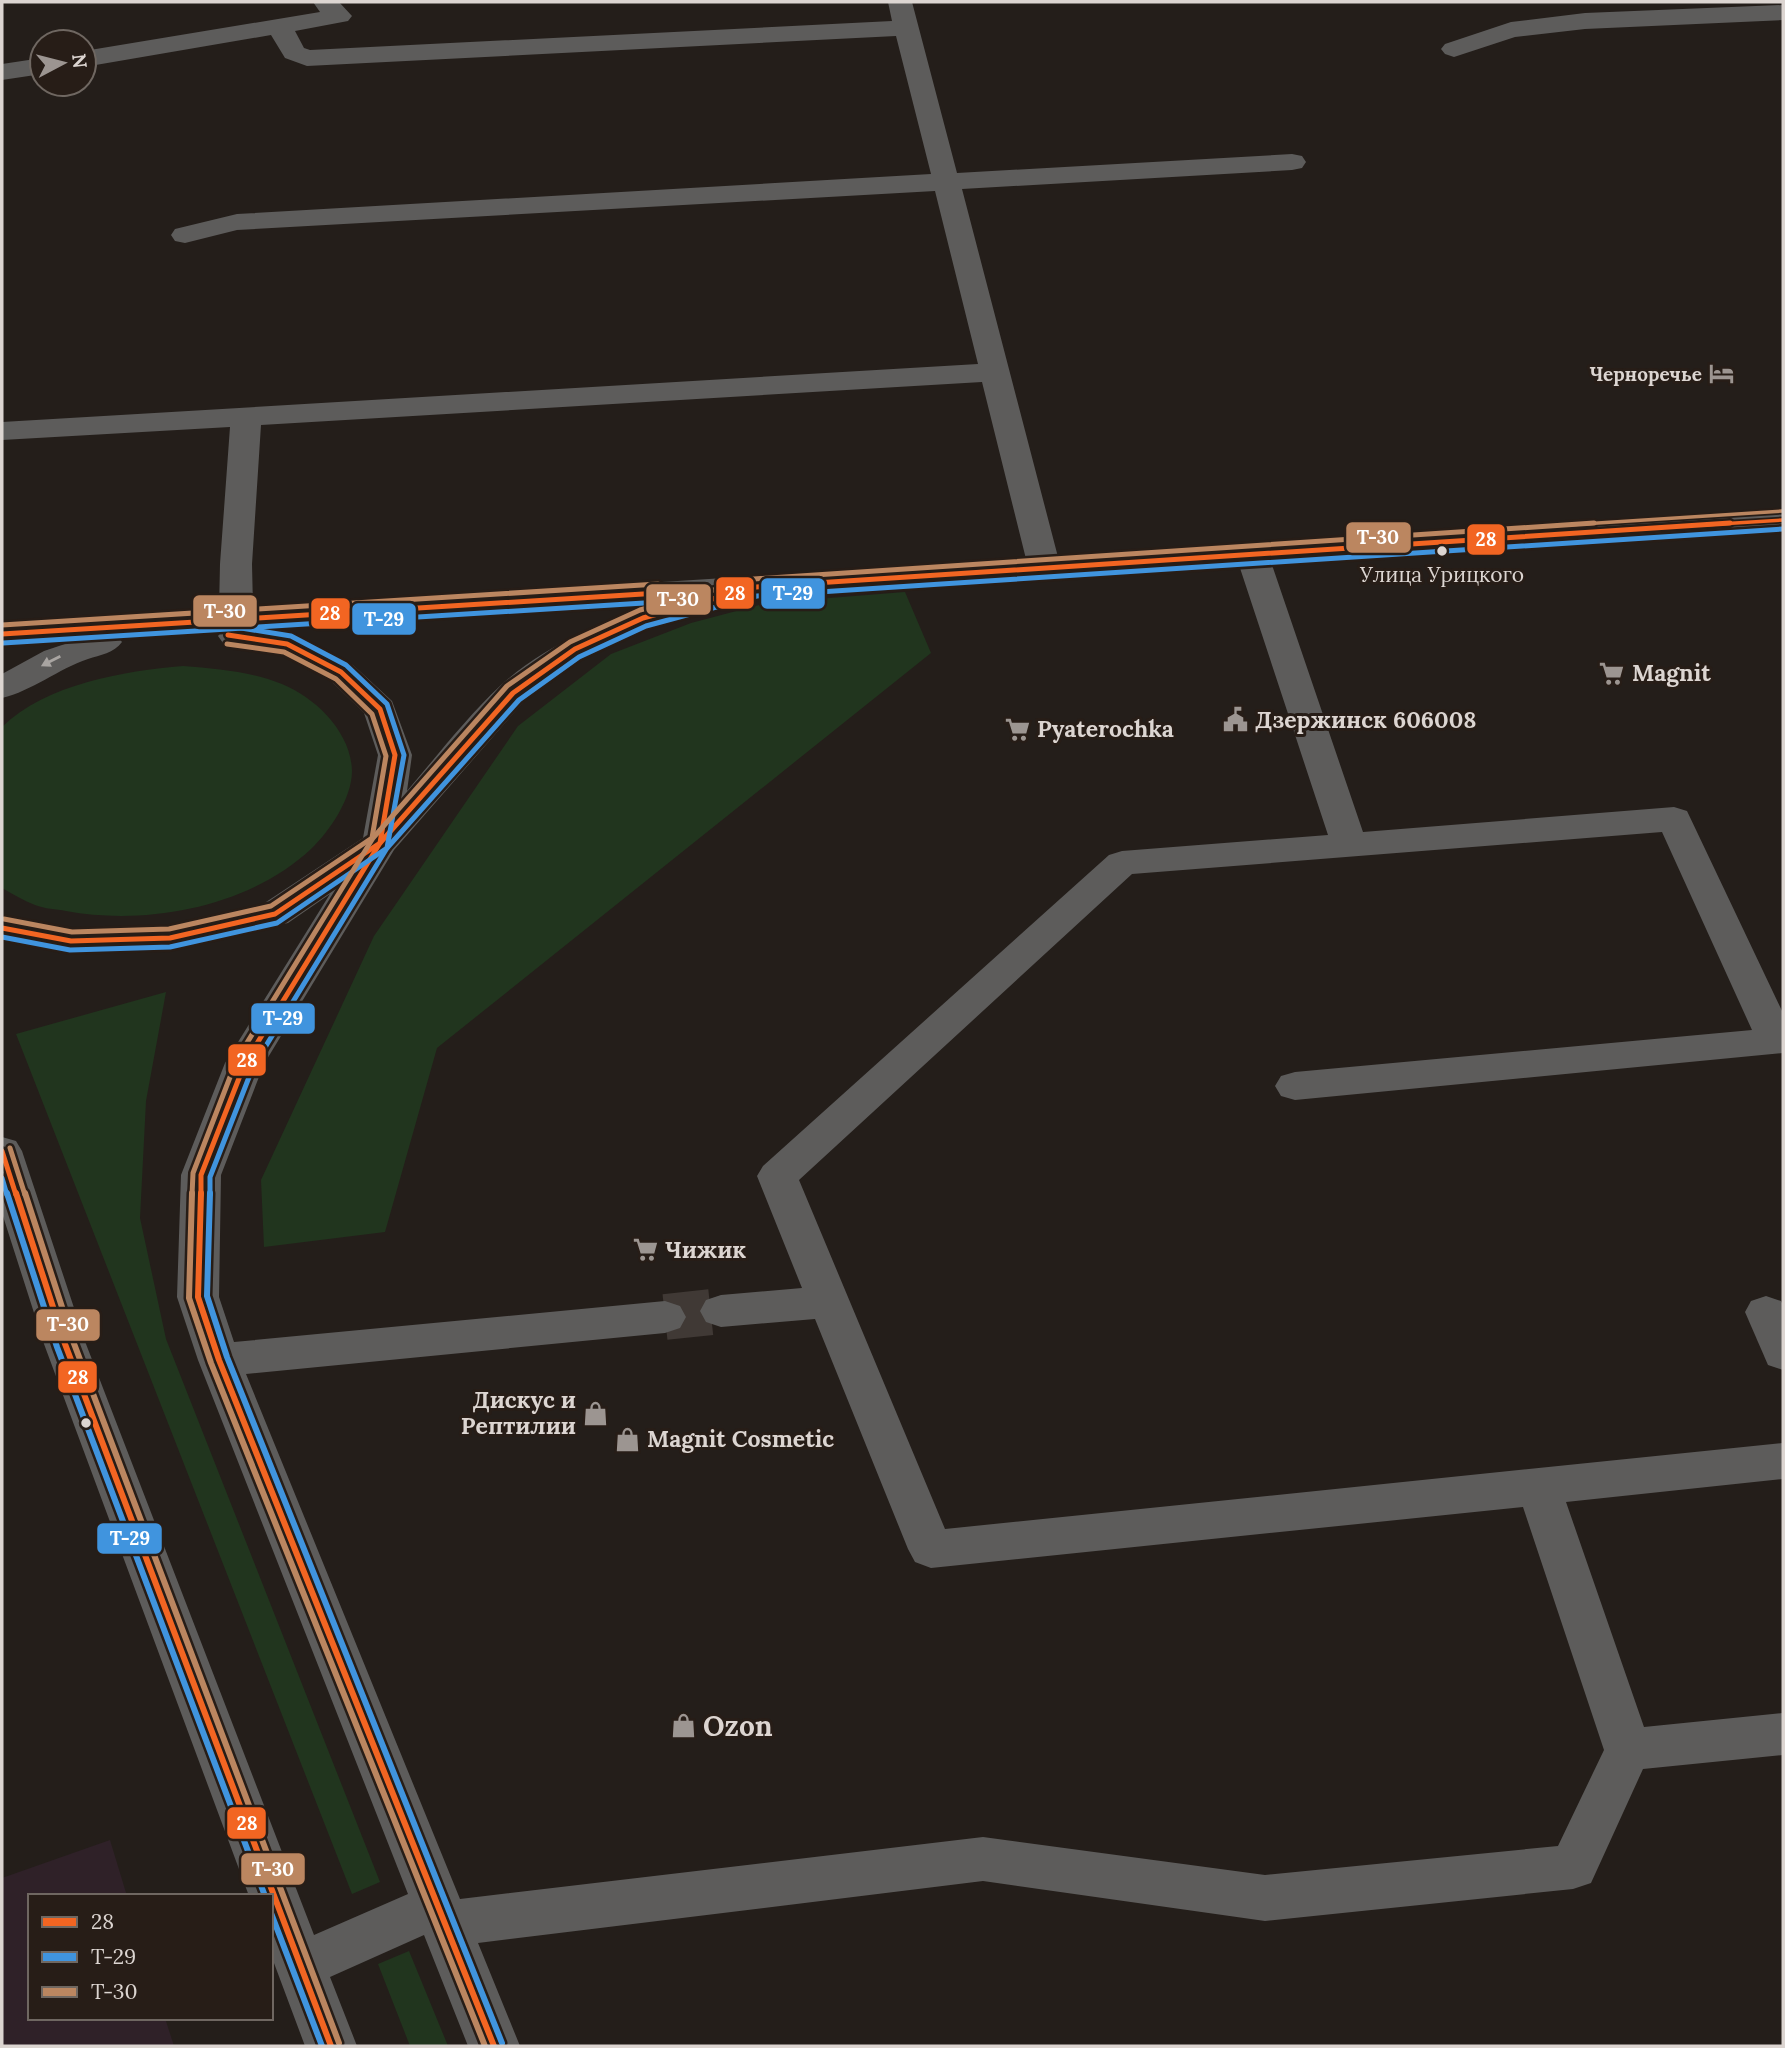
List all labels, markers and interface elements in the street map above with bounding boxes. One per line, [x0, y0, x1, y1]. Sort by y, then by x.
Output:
north arrow [28, 28, 98, 98]
text: N [67, 52, 93, 70]
hotel icon: Черноречье [1708, 360, 1736, 388]
place label: Черноречье [1589, 362, 1702, 386]
line badge: Т-30 [1345, 521, 1412, 554]
line badge: 28 [1466, 523, 1506, 556]
text: Т-30 [1357, 525, 1399, 549]
text: 28 [1476, 527, 1497, 551]
marker: Улица Урицкого [1435, 544, 1449, 558]
place label: Улица Урицкого [1359, 561, 1524, 588]
line badge: 28 [715, 576, 755, 610]
line badge: Т-29 [760, 577, 826, 610]
text: 28 [725, 581, 746, 605]
text: Т-29 [773, 581, 813, 605]
line badge: Т-30 [645, 583, 712, 616]
text: Т-30 [657, 587, 699, 611]
line badge: Т-30 [192, 594, 258, 628]
line badge: 28 [310, 597, 351, 630]
text: Т-30 [204, 599, 246, 623]
text: 28 [320, 601, 341, 625]
line badge: Т-29 [351, 602, 417, 636]
text: Т-29 [364, 607, 404, 631]
one-way arrow [40, 655, 60, 667]
place label: Magnit [1632, 658, 1711, 687]
supermarket icon: Magnit [1598, 659, 1626, 687]
place label: Дзержинск 606008 [1255, 705, 1476, 734]
public building icon: Дзержинск 606008 [1221, 706, 1249, 734]
place label: Pyaterochka [1037, 714, 1174, 743]
supermarket icon: Pyaterochka [1003, 715, 1031, 743]
line badge: Т-29 [250, 1002, 316, 1035]
text: Т-29 [263, 1006, 303, 1030]
line badge: 28 [227, 1043, 267, 1077]
text: 28 [237, 1048, 258, 1072]
place label: Чижик [665, 1235, 746, 1264]
supermarket icon: Чижик [631, 1236, 659, 1264]
line badge: Т-30 [35, 1308, 101, 1342]
text: Т-30 [47, 1312, 89, 1336]
line badge: 28 [57, 1360, 98, 1394]
text: 28 [68, 1365, 89, 1389]
place label: Дискус и Рептилии [461, 1385, 576, 1440]
shop icon: Дискус и Рептилии [582, 1399, 610, 1427]
unlabelled marker [79, 1416, 93, 1430]
place label: Magnit Cosmetic [647, 1424, 834, 1453]
shop icon: Magnit Cosmetic [613, 1425, 641, 1453]
line badge: Т-29 [96, 1522, 163, 1555]
text: Т-29 [110, 1526, 150, 1550]
place label: Ozon [703, 1708, 773, 1744]
shop icon: Ozon [669, 1712, 697, 1740]
line badge: 28 [226, 1806, 267, 1840]
text: 28 [237, 1811, 258, 1835]
line badge: Т-30 [240, 1852, 306, 1886]
text: Т-30 [252, 1857, 294, 1881]
legend [28, 1894, 273, 2020]
text: 28 [91, 1908, 114, 1935]
text: Т-29 [91, 1943, 136, 1970]
text: Т-30 [91, 1978, 138, 2005]

